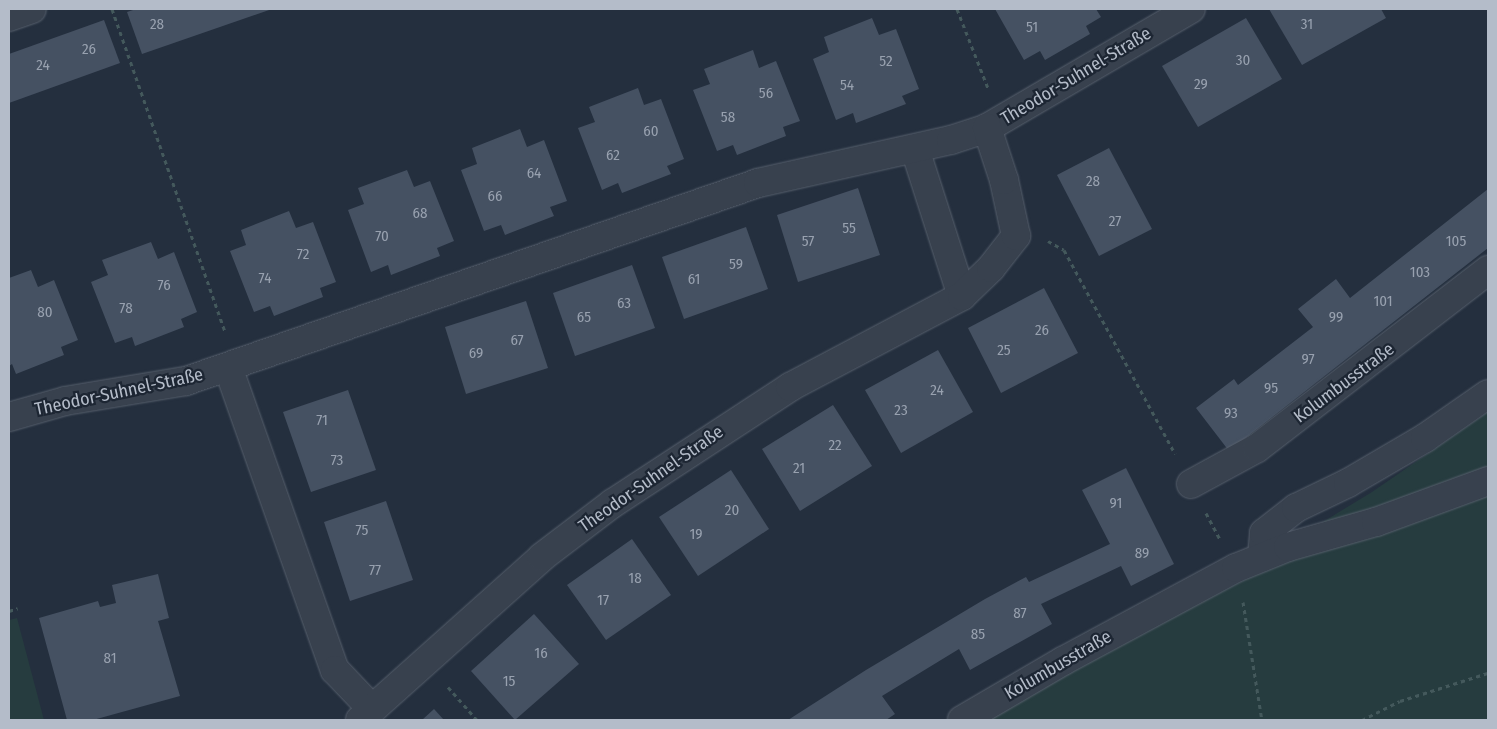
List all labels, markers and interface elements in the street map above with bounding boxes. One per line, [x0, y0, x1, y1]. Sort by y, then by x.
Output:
house number: 28 [150, 16, 164, 34]
house number: 31 [1301, 16, 1313, 34]
house number: 51 [1026, 19, 1038, 37]
street label: Theodor-Suhnel-Straße [997, 23, 1155, 129]
house number: 26 [82, 41, 96, 59]
house number: 30 [1236, 52, 1250, 70]
house number: 52 [879, 53, 893, 71]
house number: 24 [36, 57, 50, 75]
house number: 29 [1194, 76, 1208, 94]
house number: 54 [840, 77, 854, 95]
house number: 56 [759, 85, 773, 103]
house number: 58 [721, 109, 735, 127]
house number: 60 [643, 123, 659, 141]
house number: 62 [606, 147, 620, 165]
house number: 64 [527, 165, 541, 183]
house number: 28 [1086, 173, 1100, 191]
house number: 66 [488, 188, 502, 206]
house number: 68 [413, 205, 427, 223]
house number: 27 [1109, 213, 1121, 231]
house number: 55 [842, 220, 856, 238]
house number: 70 [375, 228, 389, 246]
house number: 57 [802, 233, 814, 251]
house number: 105 [1446, 233, 1466, 251]
house number: 72 [297, 246, 309, 264]
house number: 59 [729, 256, 743, 274]
house number: 103 [1410, 264, 1430, 282]
house number: 74 [259, 270, 271, 288]
house number: 61 [688, 271, 700, 289]
house number: 76 [157, 277, 171, 295]
house number: 101 [1373, 293, 1393, 311]
house number: 63 [617, 295, 631, 313]
house number: 78 [119, 300, 133, 318]
house number: 80 [37, 304, 53, 322]
house number: 65 [577, 309, 591, 327]
house number: 99 [1329, 309, 1343, 327]
house number: 26 [1035, 322, 1049, 340]
house number: 67 [510, 332, 524, 350]
street label: Kolumbusstraße [1290, 338, 1398, 428]
house number: 25 [997, 342, 1011, 360]
house number: 69 [469, 345, 483, 363]
house number: 97 [1301, 351, 1315, 369]
street label: Theodor-Suhnel-Straße [33, 364, 205, 420]
house number: 95 [1264, 380, 1278, 398]
house number: 24 [930, 382, 944, 400]
house number: 23 [894, 402, 908, 420]
house number: 93 [1224, 405, 1238, 423]
house number: 71 [316, 412, 328, 430]
street label: Theodor-Suhnel-Straße [575, 421, 727, 537]
house number: 22 [828, 437, 842, 455]
house number: 73 [331, 452, 343, 470]
house number: 21 [793, 460, 805, 478]
house number: 91 [1110, 495, 1122, 513]
house number: 20 [725, 502, 739, 520]
house number: 75 [356, 522, 368, 540]
house number: 19 [689, 526, 703, 544]
house number: 89 [1135, 545, 1149, 563]
house number: 77 [369, 562, 381, 580]
house number: 18 [628, 570, 642, 588]
house number: 17 [597, 592, 609, 610]
house number: 87 [1013, 605, 1027, 623]
house number: 85 [971, 626, 985, 644]
street label: Kolumbusstraße [1001, 626, 1115, 704]
house number: 16 [534, 645, 548, 663]
house number: 81 [104, 650, 116, 668]
house number: 15 [503, 673, 515, 691]

